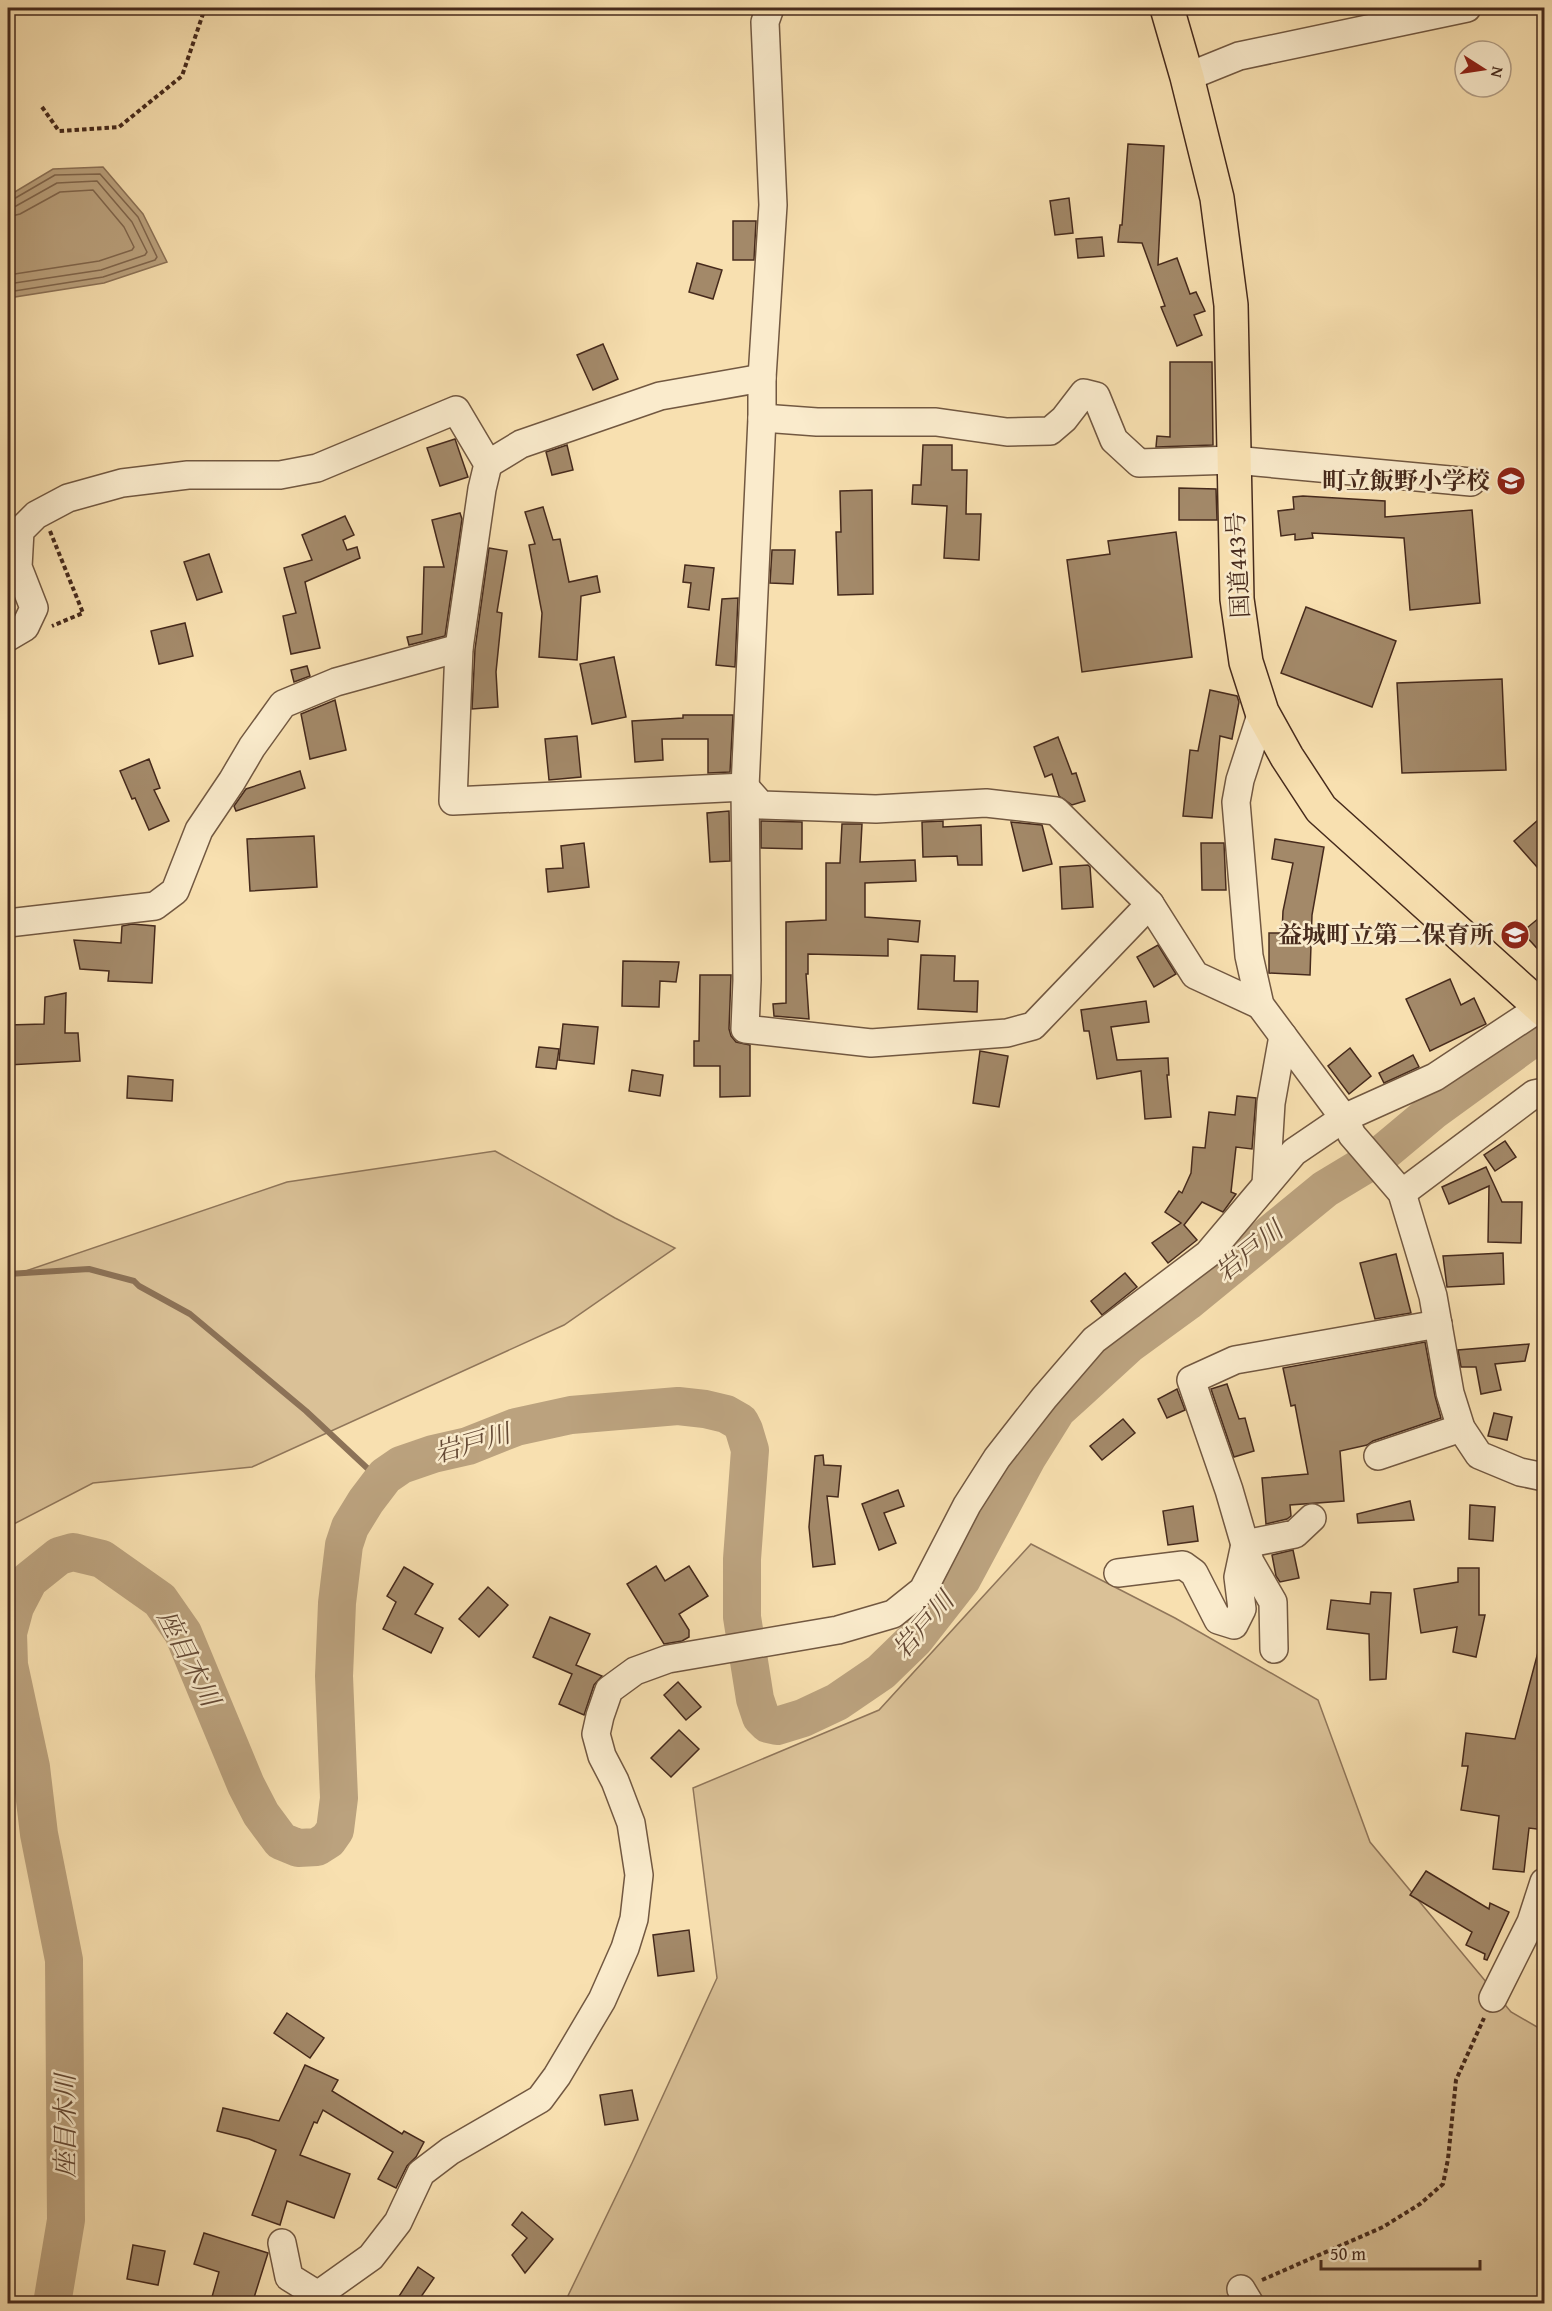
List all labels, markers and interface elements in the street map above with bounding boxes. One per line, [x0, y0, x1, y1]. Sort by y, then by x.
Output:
north arrow [1453, 39, 1513, 99]
text: N [1485, 64, 1511, 80]
place label: 町立飯野小学校 [1322, 463, 1490, 498]
school or university icon: 町立飯野小学校 [1495, 465, 1527, 497]
street label: 国道443号 [1217, 511, 1258, 619]
place label: 益城町立第二保育所 [1278, 917, 1494, 952]
school or university icon: 益城町立第二保育所 [1499, 919, 1531, 951]
water label: 岩戸川 [1206, 1209, 1294, 1290]
water label: 岩戸川 [429, 1412, 518, 1472]
water label: 岩戸川 [882, 1580, 965, 1667]
water label: 座目木川 [148, 1603, 232, 1716]
water label: 座目木川 [45, 2071, 84, 2178]
scale bar [1321, 2233, 1480, 2271]
text: 50 m [1330, 2240, 1366, 2267]

